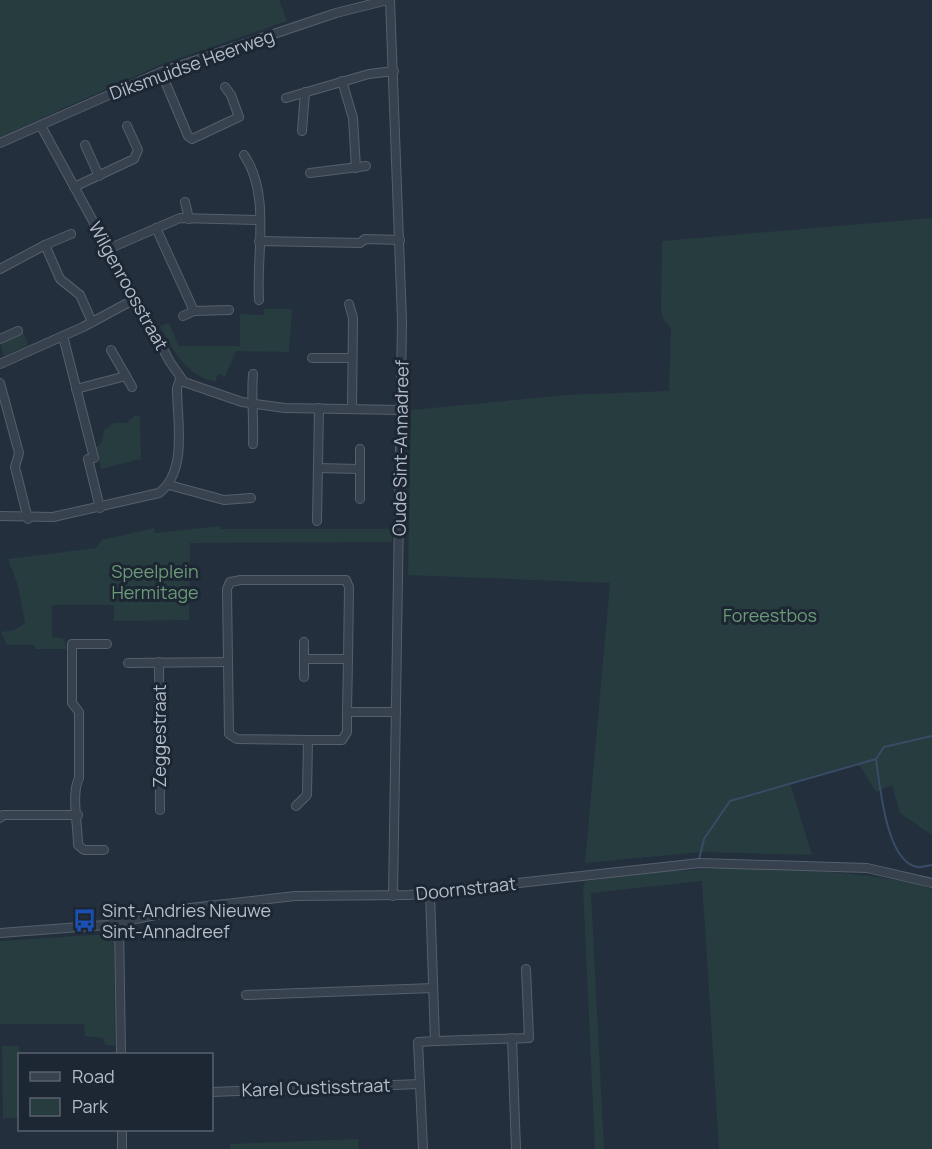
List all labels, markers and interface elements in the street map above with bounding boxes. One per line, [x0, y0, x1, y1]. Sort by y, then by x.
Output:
street label: Diksmuidse Heerweg [106, 23, 277, 105]
street label: Wilgenroosstraat [84, 217, 174, 354]
street label: Oude Sint-Annadreef [386, 359, 414, 536]
park label: Speelplein Hermitage [111, 559, 199, 604]
park label: Foreestbos [723, 603, 817, 627]
street label: Zeggestraat [147, 684, 171, 788]
street label: Doornstraat [415, 871, 517, 905]
place label: Sint-Andries Nieuwe Sint-Annadreef [102, 898, 271, 943]
bus stop icon: Sint-Andries Nieuwe Sint-Annadreef [71, 908, 97, 934]
legend [18, 1053, 213, 1131]
text: Road [72, 1064, 115, 1088]
street label: Karel Custisstraat [241, 1072, 391, 1102]
text: Park [72, 1094, 109, 1118]

